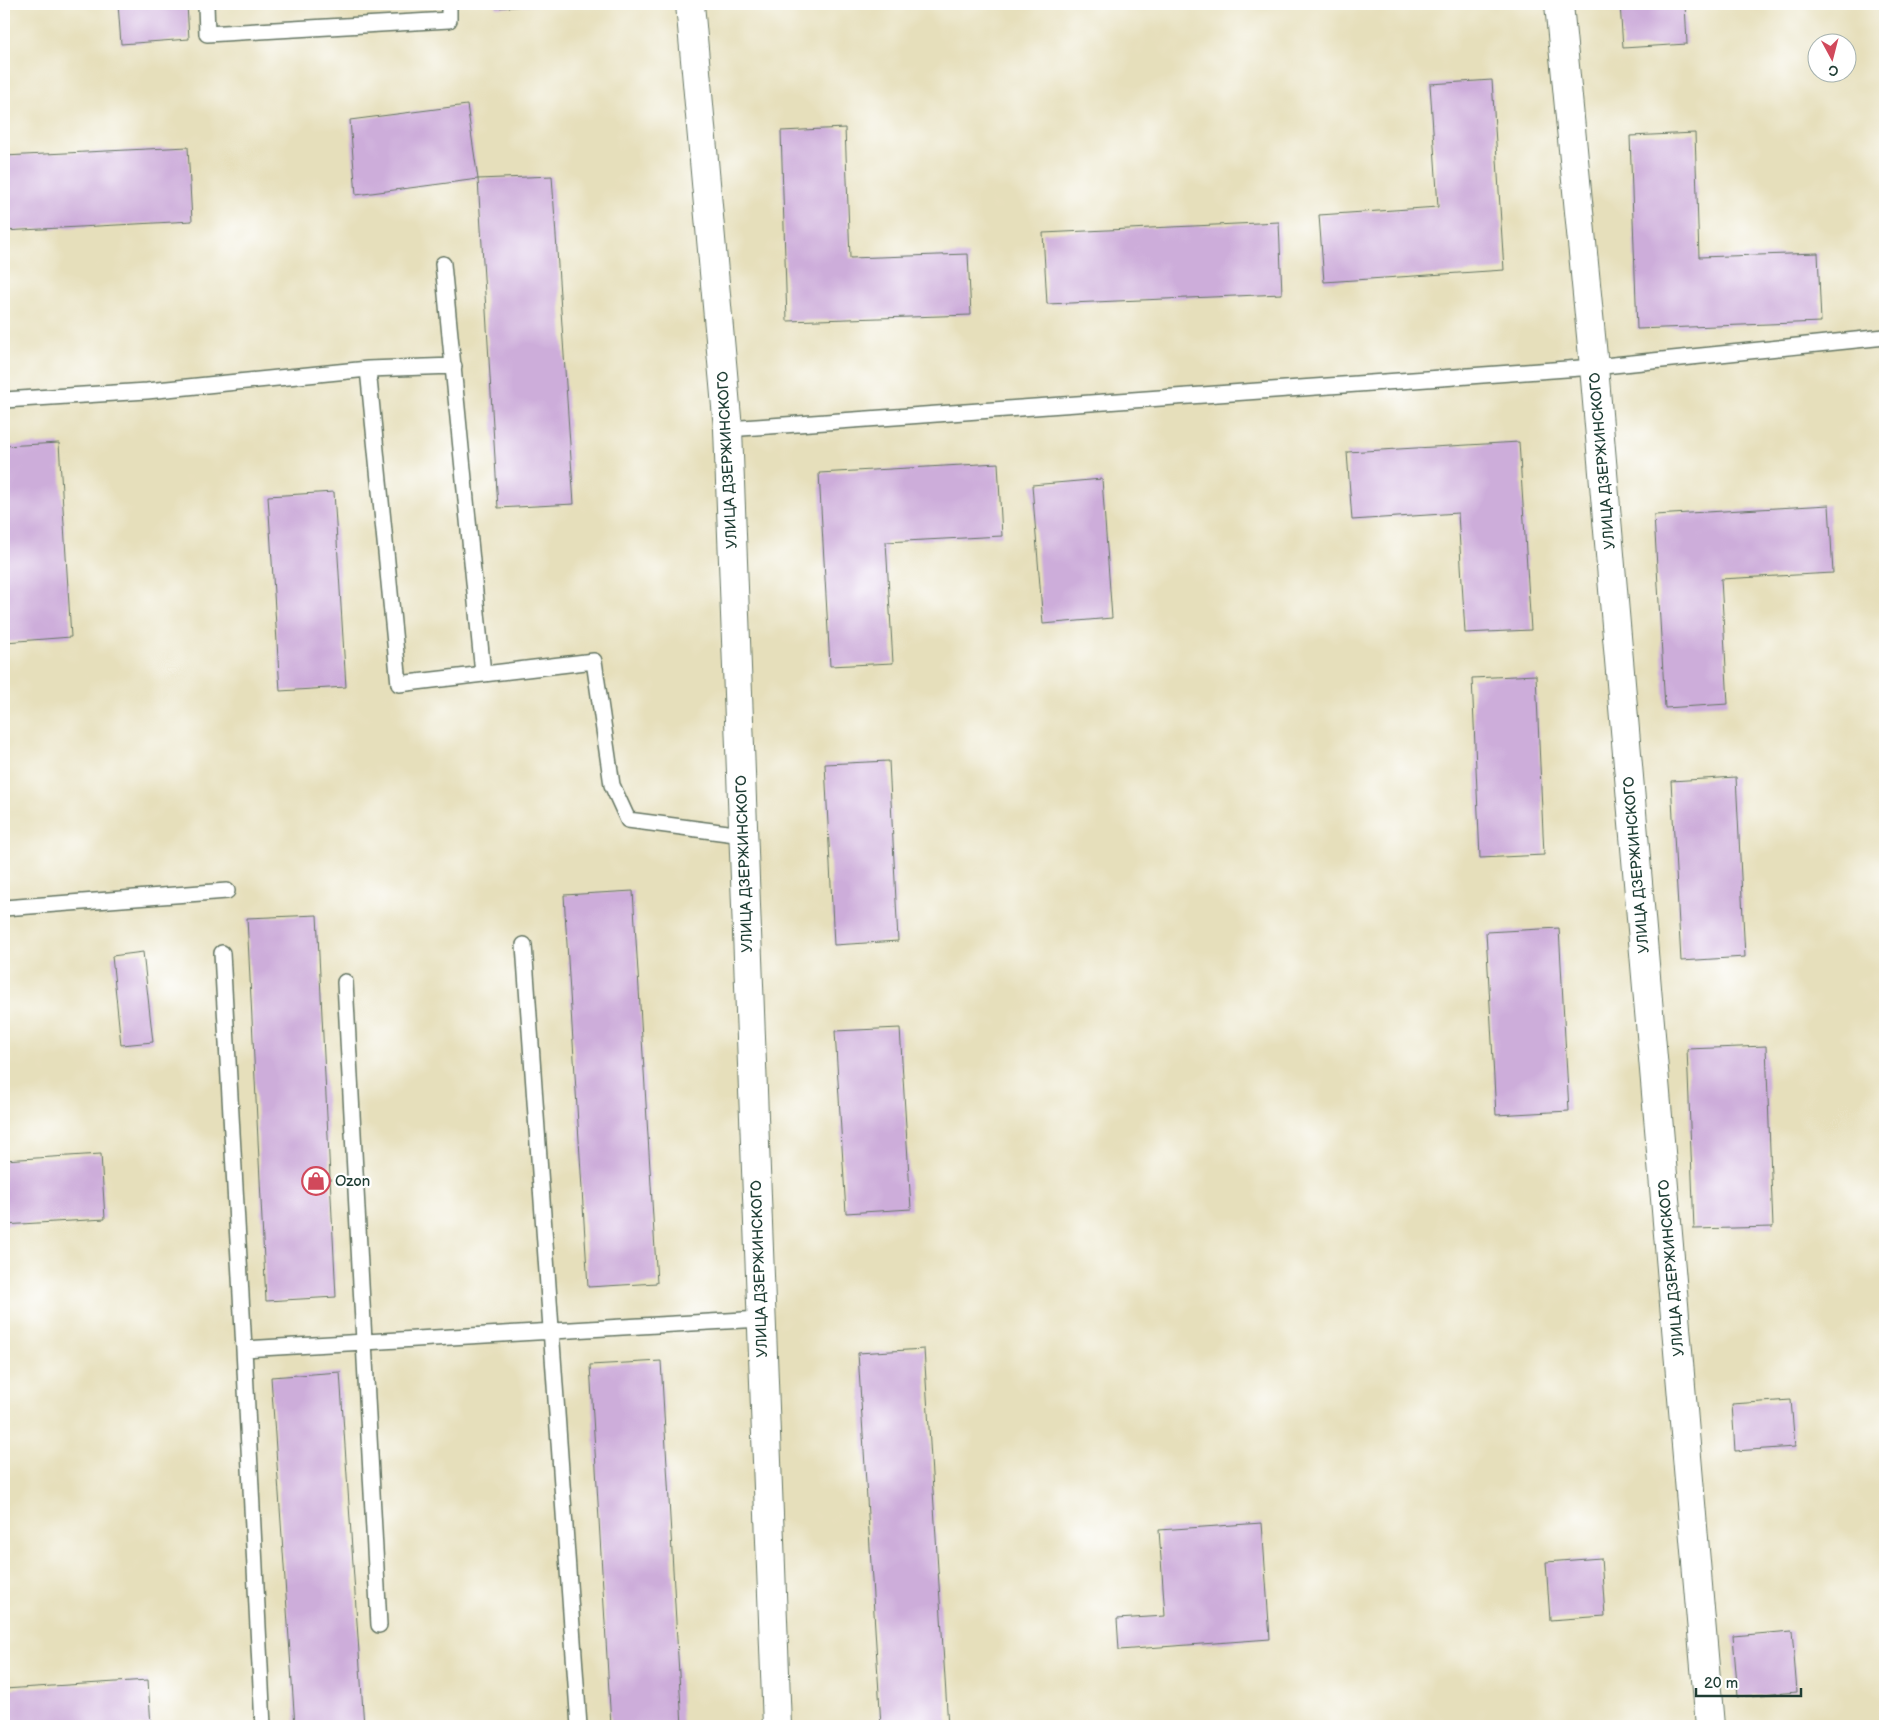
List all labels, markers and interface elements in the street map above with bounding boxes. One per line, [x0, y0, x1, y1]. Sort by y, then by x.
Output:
north arrow [1806, 32, 1856, 82]
text: С [1827, 61, 1839, 79]
street label: УЛИЦА ДЗЕРЖИНСКОГО [713, 371, 742, 549]
street label: УЛИЦА ДЗЕРЖИНСКОГО [1585, 371, 1620, 550]
street label: УЛИЦА ДЗЕРЖИНСКОГО [732, 775, 757, 953]
street label: УЛИЦА ДЗЕРЖИНСКОГО [1619, 775, 1654, 954]
shop icon: Ozon [301, 1166, 331, 1196]
place label: Ozon [335, 1172, 370, 1191]
street label: УЛИЦА ДЗЕРЖИНСКОГО [1654, 1178, 1689, 1357]
street label: УЛИЦА ДЗЕРЖИНСКОГО [747, 1180, 772, 1358]
scale bar [1696, 1665, 1802, 1697]
text: 20 m [1704, 1674, 1738, 1693]

